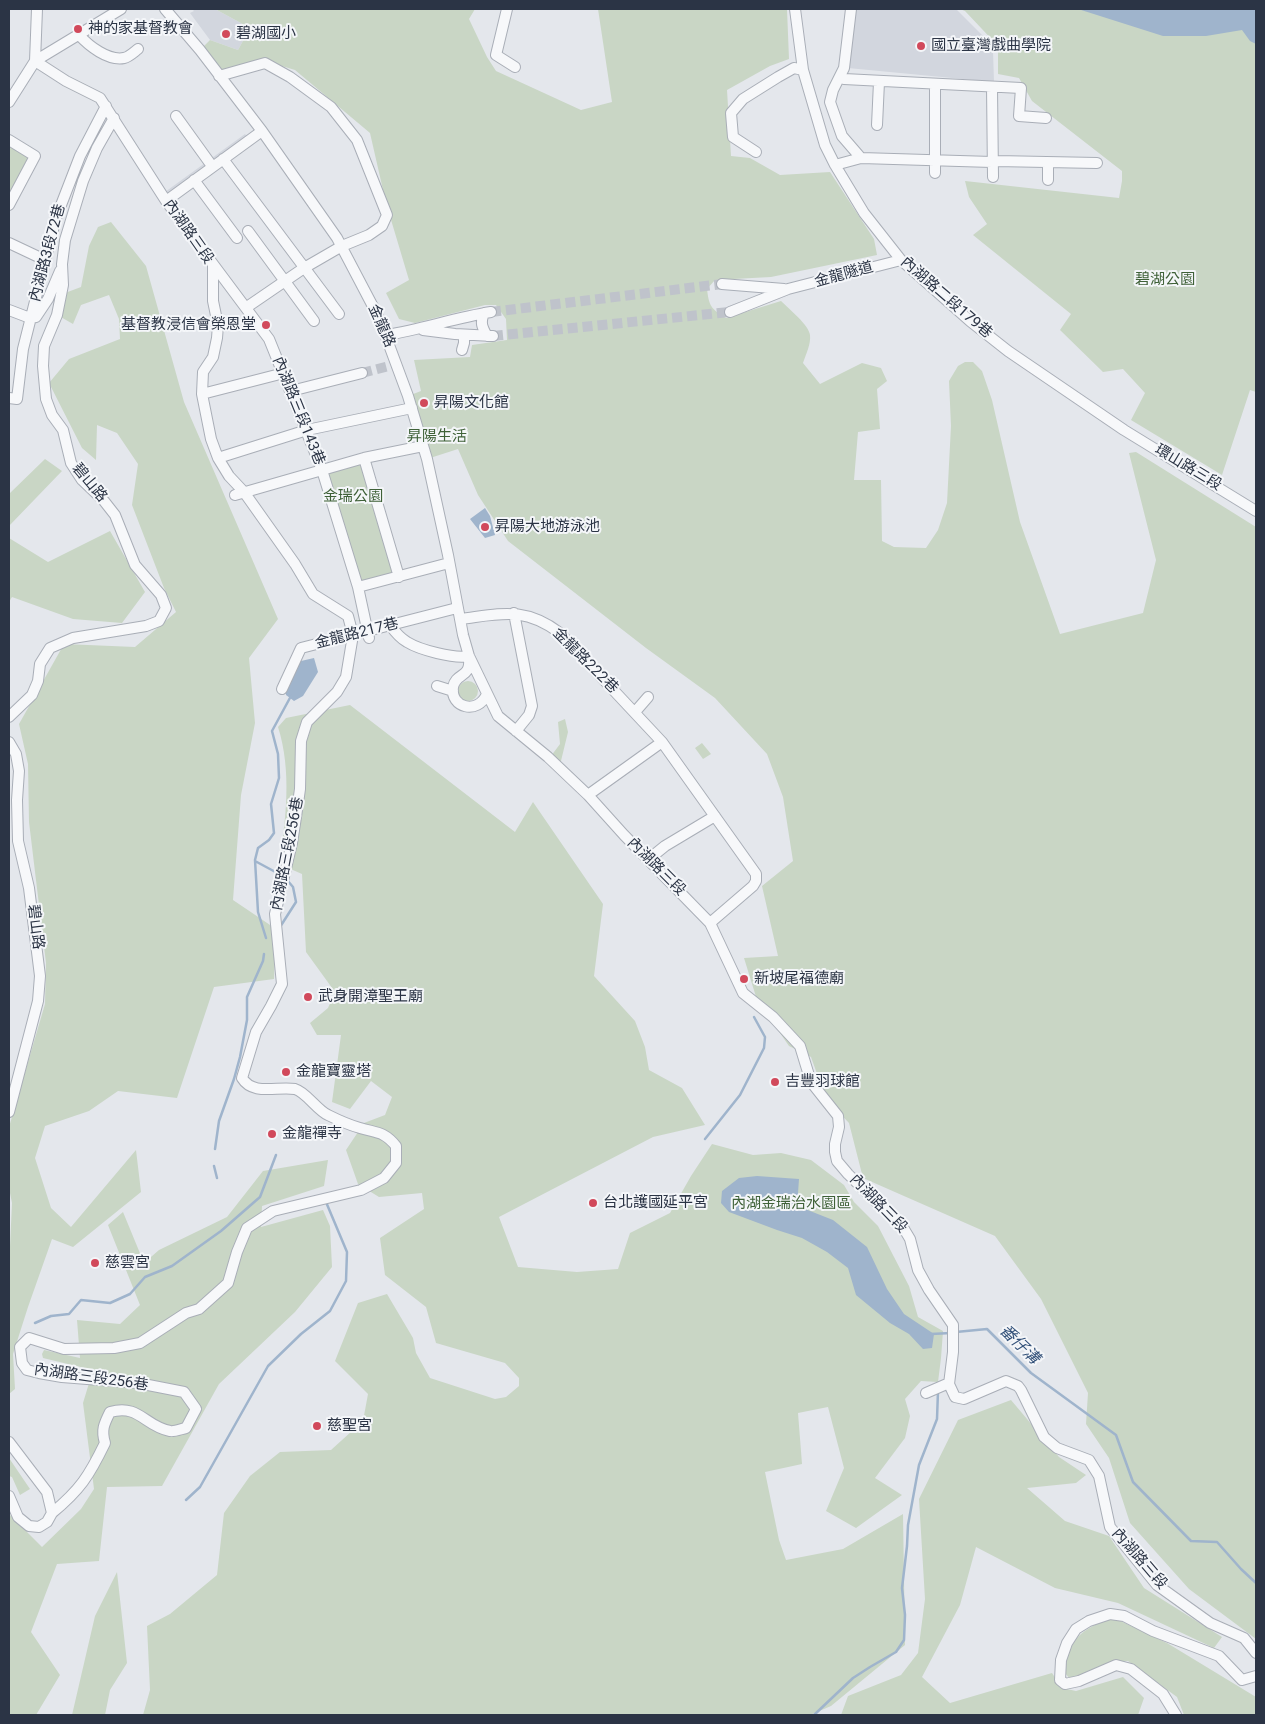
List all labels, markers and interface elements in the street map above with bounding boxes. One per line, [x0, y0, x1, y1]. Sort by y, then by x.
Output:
place label: 神的家基督教會 [88, 20, 193, 38]
marker: 神的家基督教會 [72, 23, 84, 35]
place label: 碧湖國小 [236, 25, 296, 43]
marker: 碧湖國小 [220, 28, 232, 40]
place label: 國立臺灣戲曲學院 [931, 37, 1051, 55]
marker: 國立臺灣戲曲學院 [915, 40, 927, 52]
street label: 內湖路三段 [159, 196, 217, 268]
street label: 內湖路3段72巷 [26, 202, 70, 304]
street label: 內湖路二段179巷 [897, 253, 995, 343]
street label: 金龍隧道 [813, 259, 875, 291]
park label: 碧湖公園 [1135, 271, 1195, 289]
street label: 金龍路 [364, 302, 398, 350]
place label: 基督教浸信會榮恩堂 [121, 316, 256, 334]
marker: 基督教浸信會榮恩堂 [260, 319, 272, 331]
street label: 內湖路三段143巷 [268, 354, 328, 468]
place label: 昇陽文化館 [434, 394, 509, 412]
marker: 昇陽文化館 [418, 397, 430, 409]
park label: 昇陽生活 [407, 428, 467, 446]
street label: 環山路三段 [1151, 441, 1225, 495]
street label: 碧山路 [68, 460, 110, 506]
park label: 金瑞公園 [323, 488, 383, 506]
place label: 昇陽大地游泳池 [495, 518, 600, 536]
marker: 昇陽大地游泳池 [479, 521, 491, 533]
street label: 金龍路217巷 [313, 615, 401, 653]
street label: 金龍路222巷 [548, 624, 622, 698]
street label: 內湖路三段256巷 [268, 796, 308, 912]
street label: 內湖路三段 [623, 834, 689, 900]
street label: 碧山路 [23, 904, 47, 950]
place label: 新坡尾福德廟 [754, 970, 844, 988]
marker: 新坡尾福德廟 [738, 973, 750, 985]
place label: 武身開漳聖王廟 [318, 988, 423, 1006]
marker: 武身開漳聖王廟 [302, 991, 314, 1003]
place label: 金龍寶靈塔 [296, 1063, 371, 1081]
marker: 金龍寶靈塔 [280, 1066, 292, 1078]
place label: 吉豐羽球館 [785, 1073, 860, 1091]
marker: 吉豐羽球館 [769, 1076, 781, 1088]
place label: 金龍禪寺 [282, 1125, 342, 1143]
marker: 金龍禪寺 [266, 1128, 278, 1140]
street label: 內湖路三段 [845, 1171, 911, 1237]
place label: 台北護國延平宮 [603, 1194, 708, 1212]
park label: 內湖金瑞治水園區 [731, 1195, 851, 1213]
marker: 台北護國延平宮 [587, 1197, 599, 1209]
place label: 慈雲宮 [105, 1254, 150, 1272]
marker: 慈雲宮 [89, 1257, 101, 1269]
water label: 番仔溝 [995, 1321, 1043, 1369]
street label: 內湖路三段256巷 [33, 1361, 149, 1395]
place label: 慈聖宮 [327, 1417, 372, 1435]
marker: 慈聖宮 [311, 1420, 323, 1432]
street label: 內湖路三段 [1108, 1525, 1170, 1593]

